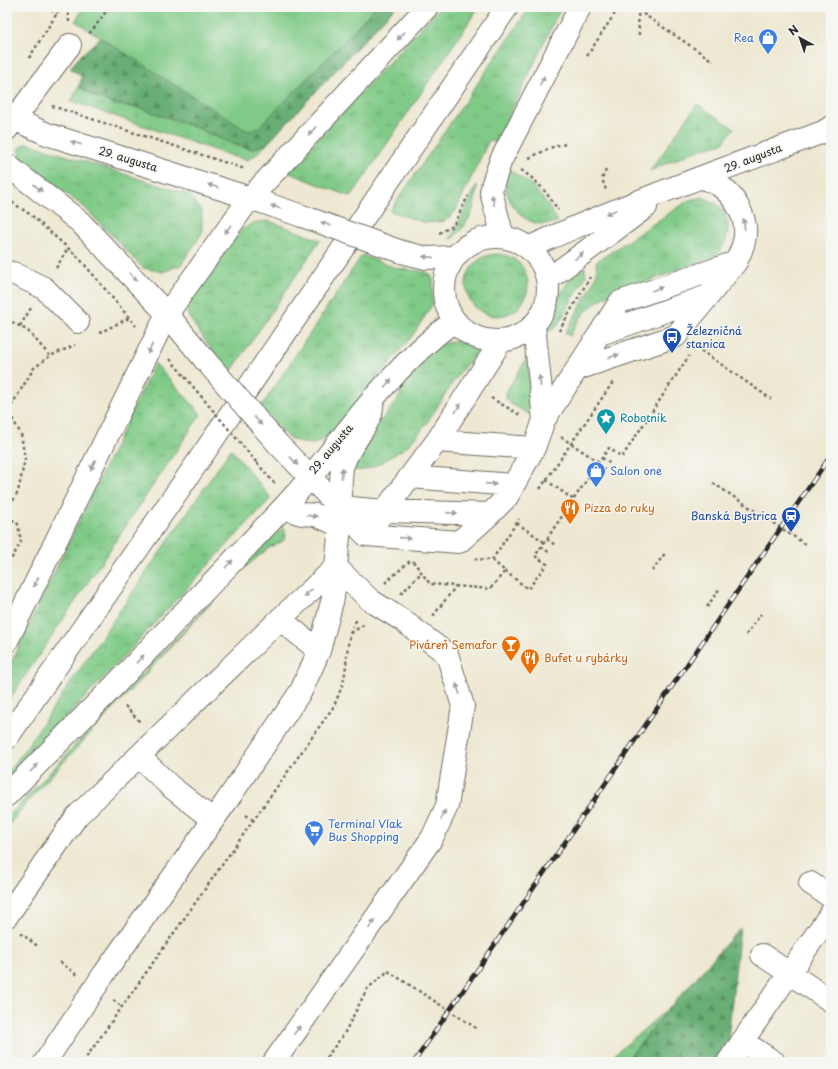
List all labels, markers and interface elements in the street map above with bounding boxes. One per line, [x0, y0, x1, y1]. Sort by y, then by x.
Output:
north arrow [780, 18, 820, 58]
text: N [784, 20, 802, 39]
shop icon: Rea [757, 27, 779, 55]
place label: Rea [734, 29, 754, 46]
one-way arrow [397, 31, 406, 40]
one-way arrow [538, 76, 545, 87]
one-way arrow [308, 126, 317, 136]
street label: 29. augusta [721, 139, 785, 176]
one-way arrow [69, 140, 81, 146]
street label: 29. augusta [96, 141, 160, 176]
one-way arrow [207, 183, 219, 189]
one-way arrow [32, 184, 43, 193]
one-way arrow [489, 194, 495, 206]
one-way arrow [270, 203, 282, 209]
one-way arrow [605, 210, 617, 216]
one-way arrow [741, 218, 747, 230]
one-way arrow [319, 221, 331, 227]
one-way arrow [223, 224, 232, 235]
one-way arrow [573, 252, 584, 260]
one-way arrow [422, 253, 434, 260]
one-way arrow [128, 272, 137, 282]
one-way arrow [652, 286, 664, 292]
place label: Železničná stanica [686, 322, 742, 352]
bus stop icon: Železničná stanica [661, 326, 683, 354]
one-way arrow [147, 343, 153, 354]
one-way arrow [609, 353, 621, 359]
one-way arrow [537, 375, 543, 387]
one-way arrow [383, 378, 392, 388]
one-way arrow [454, 403, 462, 414]
place icon: Robotník [595, 407, 617, 435]
place label: Robotník [620, 409, 667, 426]
one-way arrow [254, 416, 263, 427]
street label: 29. augusta [304, 420, 357, 478]
one-way arrow [289, 456, 299, 466]
one-way arrow [90, 460, 96, 471]
shop icon: Salon one [585, 460, 607, 488]
place label: Salon one [610, 462, 662, 479]
one-way arrow [339, 467, 345, 479]
one-way arrow [485, 480, 497, 487]
restaurant icon: Pizza do ruky [559, 497, 581, 525]
place label: Pizza do ruky [584, 499, 655, 516]
station icon: Banská Bystrica [780, 505, 802, 533]
place label: Banská Bystrica [691, 507, 777, 524]
one-way arrow [446, 510, 459, 516]
one-way arrow [306, 512, 318, 519]
one-way arrow [399, 534, 411, 541]
one-way arrow [224, 559, 234, 569]
one-way arrow [33, 576, 39, 588]
one-way arrow [303, 588, 313, 598]
bar icon: Piváreň Semafor [500, 634, 522, 662]
place label: Piváreň Semafor [409, 636, 498, 653]
restaurant icon: Bufet u rybárky [519, 647, 541, 675]
place label: Bufet u rybárky [544, 649, 628, 666]
one-way arrow [135, 654, 145, 664]
one-way arrow [455, 682, 461, 694]
one-way arrow [29, 763, 39, 773]
one-way arrow [440, 809, 446, 821]
place label: Terminal Vlak Bus Shopping [328, 815, 403, 845]
supermarket icon: Terminal Vlak Bus Shopping [303, 819, 325, 847]
one-way arrow [368, 919, 376, 930]
one-way arrow [293, 1025, 301, 1036]

